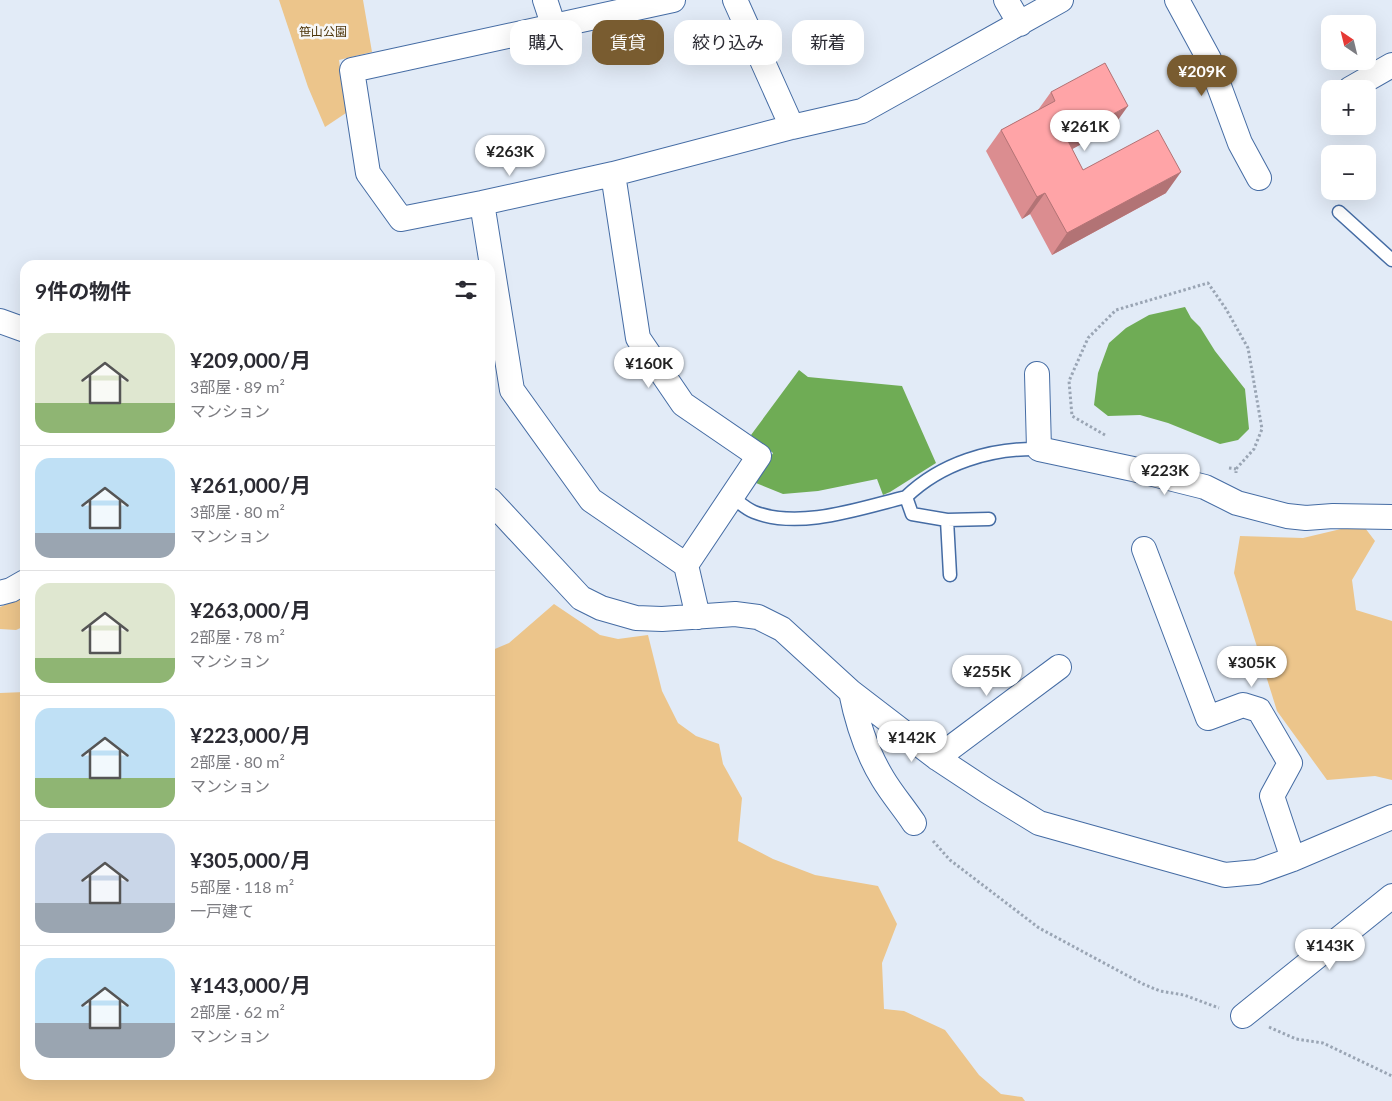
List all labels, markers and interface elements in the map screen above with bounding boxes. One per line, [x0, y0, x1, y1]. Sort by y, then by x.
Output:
north arrow [1321, 15, 1376, 70]
map controls [1321, 15, 1376, 200]
chip: 購入 [510, 20, 582, 65]
chip: 賃貸 [592, 20, 664, 65]
chip: 絞り込み [674, 20, 782, 65]
chip: 新着 [792, 20, 864, 65]
park label: 笹山公園 [299, 24, 347, 39]
pin: ¥209K [1167, 54, 1237, 97]
text: ¥209K [1178, 61, 1226, 80]
button: + [1321, 80, 1376, 135]
pin: ¥261K [1050, 110, 1120, 152]
text: ¥261K [1061, 116, 1109, 135]
pin: ¥263K [475, 134, 545, 177]
text: ¥263K [486, 141, 534, 160]
button: − [1321, 145, 1376, 200]
icon: filters [452, 276, 480, 304]
text: 9件の物件 [35, 278, 131, 303]
pin: ¥160K [614, 346, 684, 389]
text: ¥209,000/月 [190, 347, 311, 372]
icon: home [75, 353, 135, 413]
text: ¥160K [625, 353, 673, 372]
text: 3部屋 · 89 m² [190, 377, 285, 396]
text: マンション [190, 401, 270, 420]
pin: ¥223K [1130, 454, 1200, 496]
text: ¥223K [1141, 460, 1189, 479]
text: ¥261,000/月 [190, 472, 311, 497]
icon: home [75, 478, 135, 538]
text: 3部屋 · 80 m² [190, 502, 285, 521]
text: マンション [190, 526, 270, 545]
text: ¥263,000/月 [190, 597, 311, 622]
icon: home [75, 603, 135, 663]
text: 2部屋 · 78 m² [190, 627, 285, 646]
pin: ¥305K [1217, 646, 1287, 688]
text: マンション [190, 651, 270, 670]
text: ¥305K [1228, 652, 1276, 671]
pin: ¥255K [952, 654, 1022, 697]
text: ¥255K [963, 661, 1011, 680]
pin: ¥142K [877, 720, 947, 763]
text: ¥223,000/月 [190, 722, 311, 747]
text: ¥142K [888, 727, 936, 746]
icon: home [75, 728, 135, 788]
text: 2部屋 · 80 m² [190, 752, 285, 771]
text: マンション [190, 776, 270, 795]
text: ¥305,000/月 [190, 847, 311, 872]
icon: home [75, 853, 135, 913]
text: 5部屋 · 118 m² [190, 877, 294, 896]
text: 一戸建て [190, 901, 254, 920]
pin: ¥143K [1295, 928, 1365, 971]
text: ¥143K [1306, 935, 1354, 954]
text: ¥143,000/月 [190, 972, 311, 997]
icon: home [75, 978, 135, 1038]
text: 2部屋 · 62 m² [190, 1002, 285, 1021]
text: マンション [190, 1026, 270, 1045]

